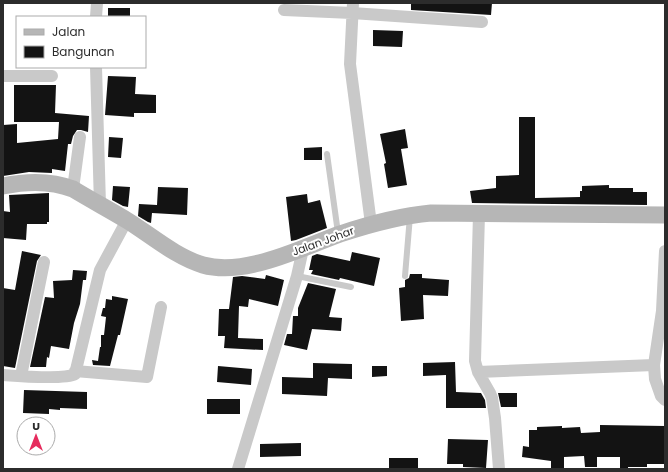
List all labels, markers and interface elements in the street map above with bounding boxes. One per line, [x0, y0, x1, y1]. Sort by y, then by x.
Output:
legend [16, 16, 146, 68]
text: Jalan [52, 23, 85, 40]
text: Bangunan [52, 43, 114, 60]
street label: Jalan Johar [290, 222, 356, 260]
north arrow [16, 416, 56, 456]
text: U [32, 418, 40, 434]

